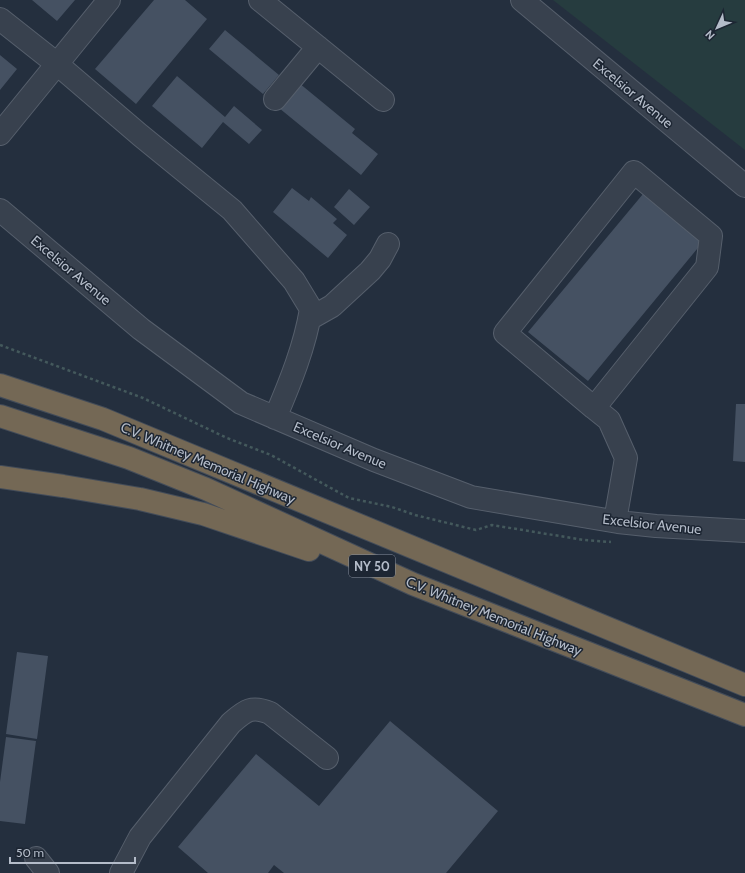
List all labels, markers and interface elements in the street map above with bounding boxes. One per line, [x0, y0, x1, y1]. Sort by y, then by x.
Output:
north arrow [697, 8, 737, 48]
text: N [702, 27, 718, 43]
street label: Excelsior Avenue [589, 54, 677, 132]
street label: Excelsior Avenue [27, 231, 115, 309]
street label: Excelsior Avenue [291, 417, 389, 473]
street label: C.V. Whitney Memorial Highway [118, 418, 298, 508]
street label: Excelsior Avenue [602, 510, 702, 538]
road number: NY 50 [349, 555, 395, 577]
street label: C.V. Whitney Memorial Highway [403, 572, 585, 660]
scale bar [10, 839, 135, 865]
text: 50 m [16, 845, 44, 860]

